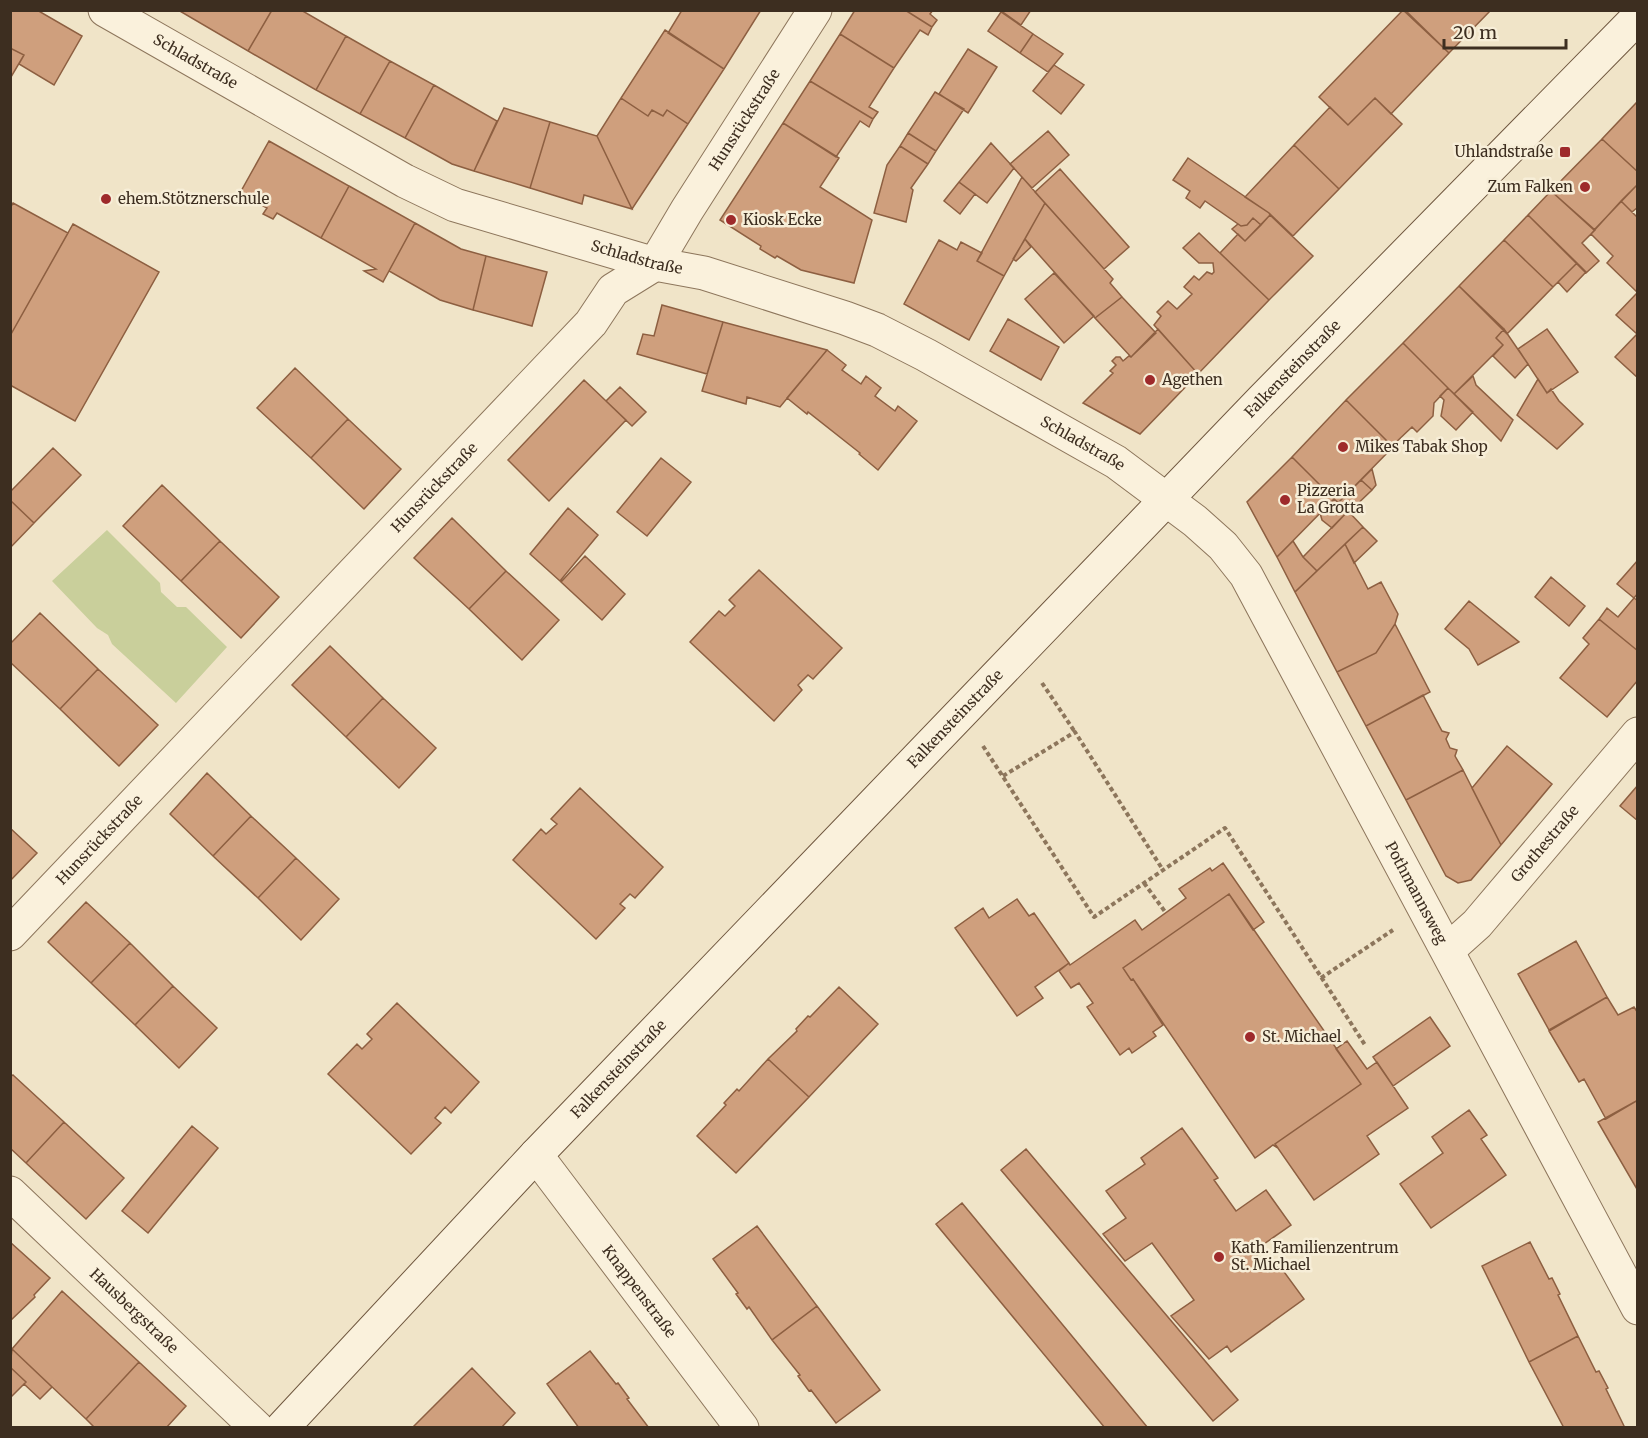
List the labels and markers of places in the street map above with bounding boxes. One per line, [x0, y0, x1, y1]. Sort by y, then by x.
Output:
place label: Uhlandstraße [1455, 142, 1553, 161]
marker: Uhlandstraße [1558, 145, 1572, 159]
place label: Zum Falken [1488, 177, 1573, 196]
marker: Zum Falken [1578, 180, 1592, 194]
place label: ehem.Stötznerschule [118, 189, 269, 208]
marker: ehem.Stötznerschule [99, 192, 113, 206]
place label: Kiosk Ecke [743, 210, 822, 229]
marker: Kiosk Ecke [724, 213, 738, 227]
place label: Agethen [1161, 370, 1223, 389]
marker: Agethen [1143, 373, 1157, 387]
place label: Mikes Tabak Shop [1355, 437, 1488, 456]
marker: Mikes Tabak Shop [1336, 440, 1350, 454]
place label: Pizzeria La Grotta [1297, 481, 1364, 517]
marker: Pizzeria La Grotta [1278, 493, 1292, 507]
place label: St. Michael [1262, 1027, 1342, 1046]
marker: St. Michael [1243, 1030, 1257, 1044]
place label: Kath. Familienzentrum St. Michael [1231, 1238, 1399, 1274]
marker: Kath. Familienzentrum St. Michael [1212, 1250, 1226, 1264]

